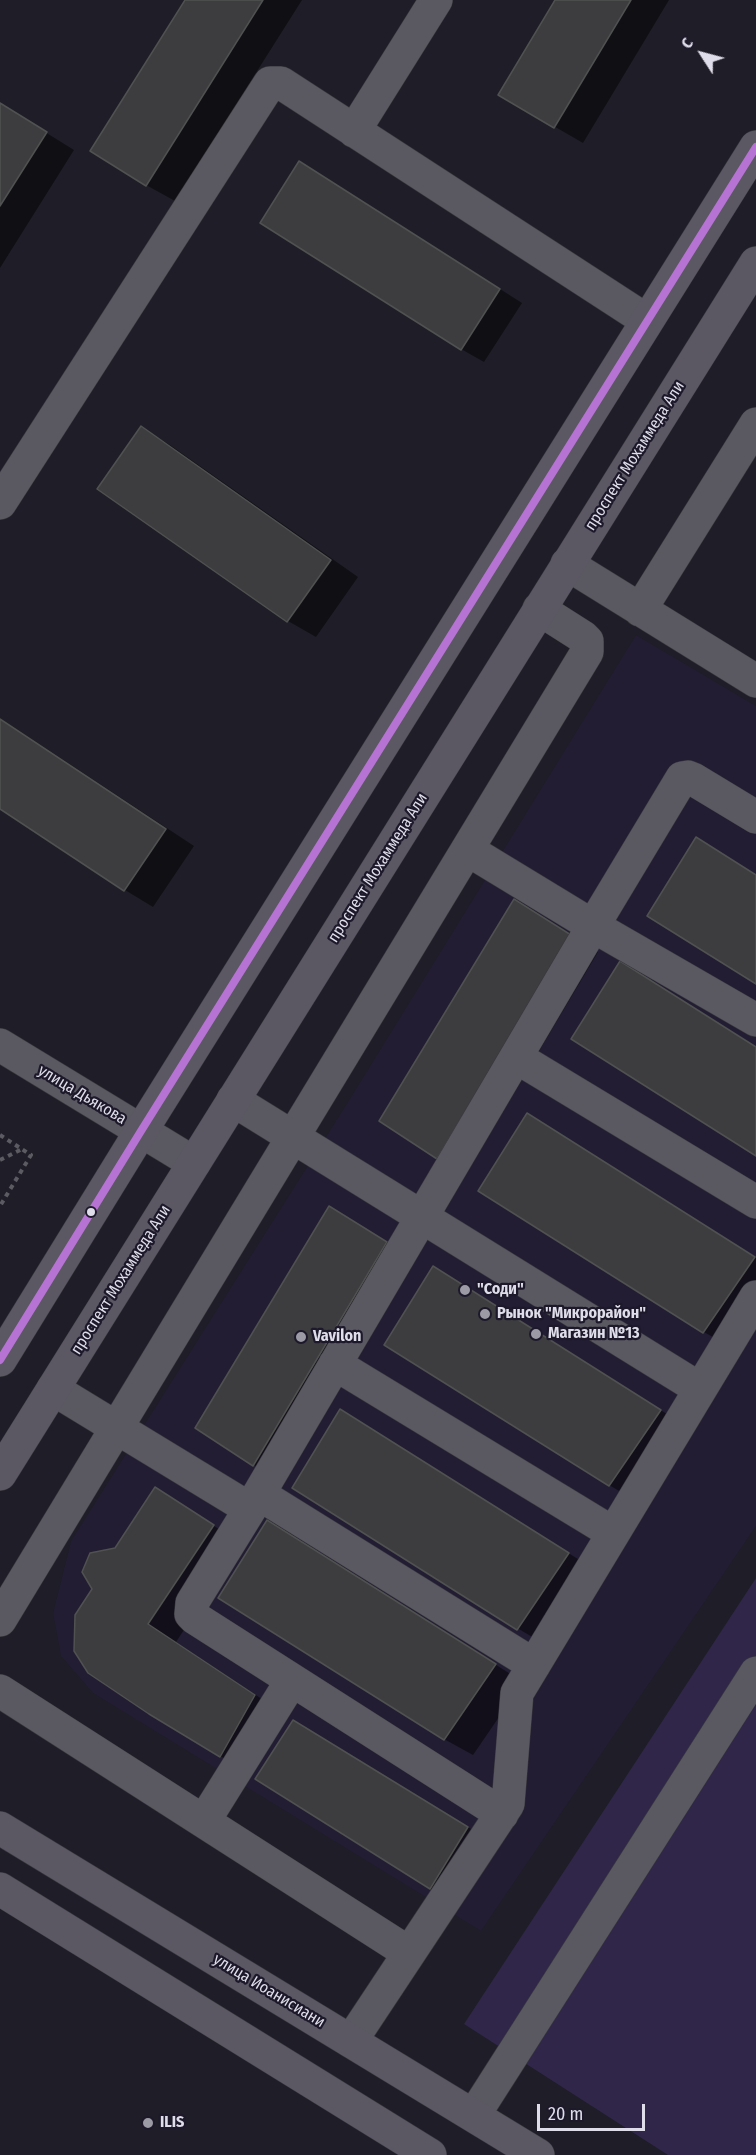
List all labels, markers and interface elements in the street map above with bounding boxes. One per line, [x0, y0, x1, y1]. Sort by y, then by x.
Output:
north arrow [672, 24, 732, 84]
text: С [677, 34, 697, 52]
street label: проспект Мохаммеда Али [581, 378, 689, 534]
street label: проспект Мохаммеда Али [324, 790, 432, 946]
street label: улица Дьякова [34, 1061, 130, 1129]
street label: проспект Мохаммеда Али [67, 1202, 175, 1358]
unlabelled marker [85, 1206, 97, 1218]
place label: "Соди" [477, 1280, 524, 1300]
marker: "Соди" [458, 1283, 472, 1297]
place label: Рынок "Микрорайон" [497, 1304, 646, 1324]
marker: Рынок "Микрорайон" [478, 1307, 492, 1321]
place label: Магазин №13 [548, 1324, 639, 1344]
place label: Vavilon [313, 1327, 361, 1347]
marker: Магазин №13 [529, 1327, 543, 1341]
marker: Vavilon [294, 1330, 308, 1344]
street label: улица Иоанисиани [210, 1950, 328, 2032]
scale bar [540, 2092, 648, 2130]
text: 20 m [548, 2103, 583, 2125]
place label: ILIS [160, 2113, 184, 2133]
marker: ILIS [141, 2116, 155, 2130]

